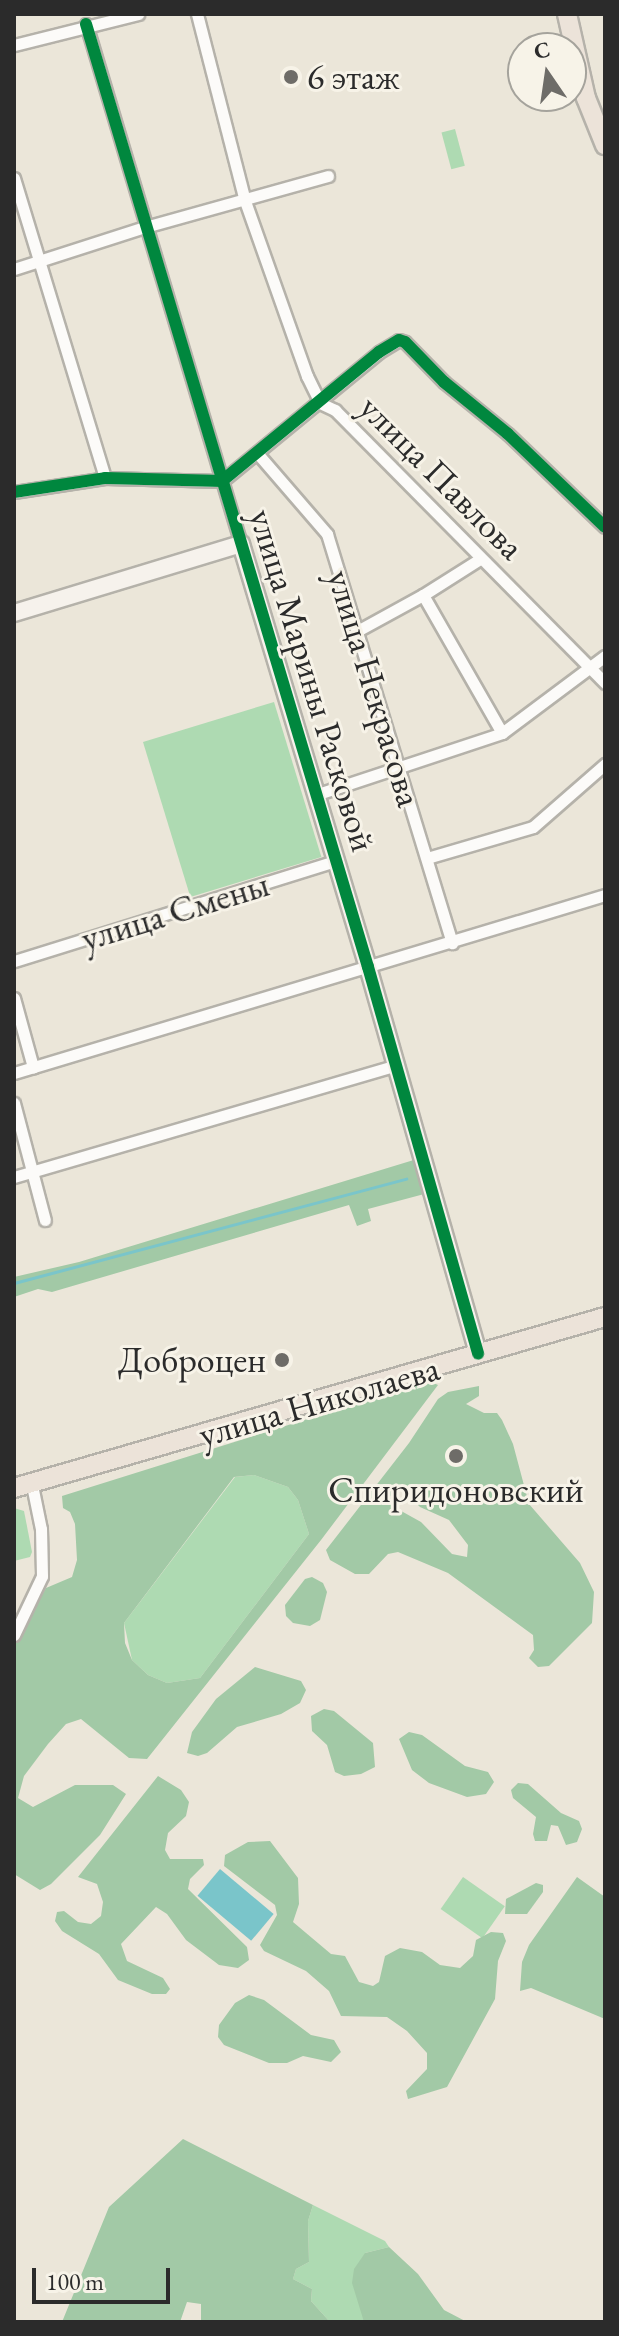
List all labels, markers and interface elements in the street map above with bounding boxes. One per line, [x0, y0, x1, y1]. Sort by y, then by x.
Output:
north arrow [507, 32, 587, 112]
text: С [531, 34, 553, 66]
place label: 6 этаж [307, 55, 400, 99]
marker: 6 этаж [282, 68, 300, 86]
street label: улица Павлова [351, 386, 533, 568]
street label: улица Марины Расковой [240, 503, 386, 857]
street label: улица Некрасова [318, 564, 432, 812]
street label: улица Смены [76, 862, 274, 960]
place label: Доброцен [118, 1338, 266, 1382]
street label: улица Николаева [194, 1346, 444, 1456]
marker: Доброцен [273, 1351, 291, 1369]
marker: Спиридоновский [447, 1447, 465, 1465]
place label: Спиридоновский [328, 1468, 584, 1512]
scale bar [36, 2252, 174, 2302]
text: 100 m [46, 2266, 104, 2297]

